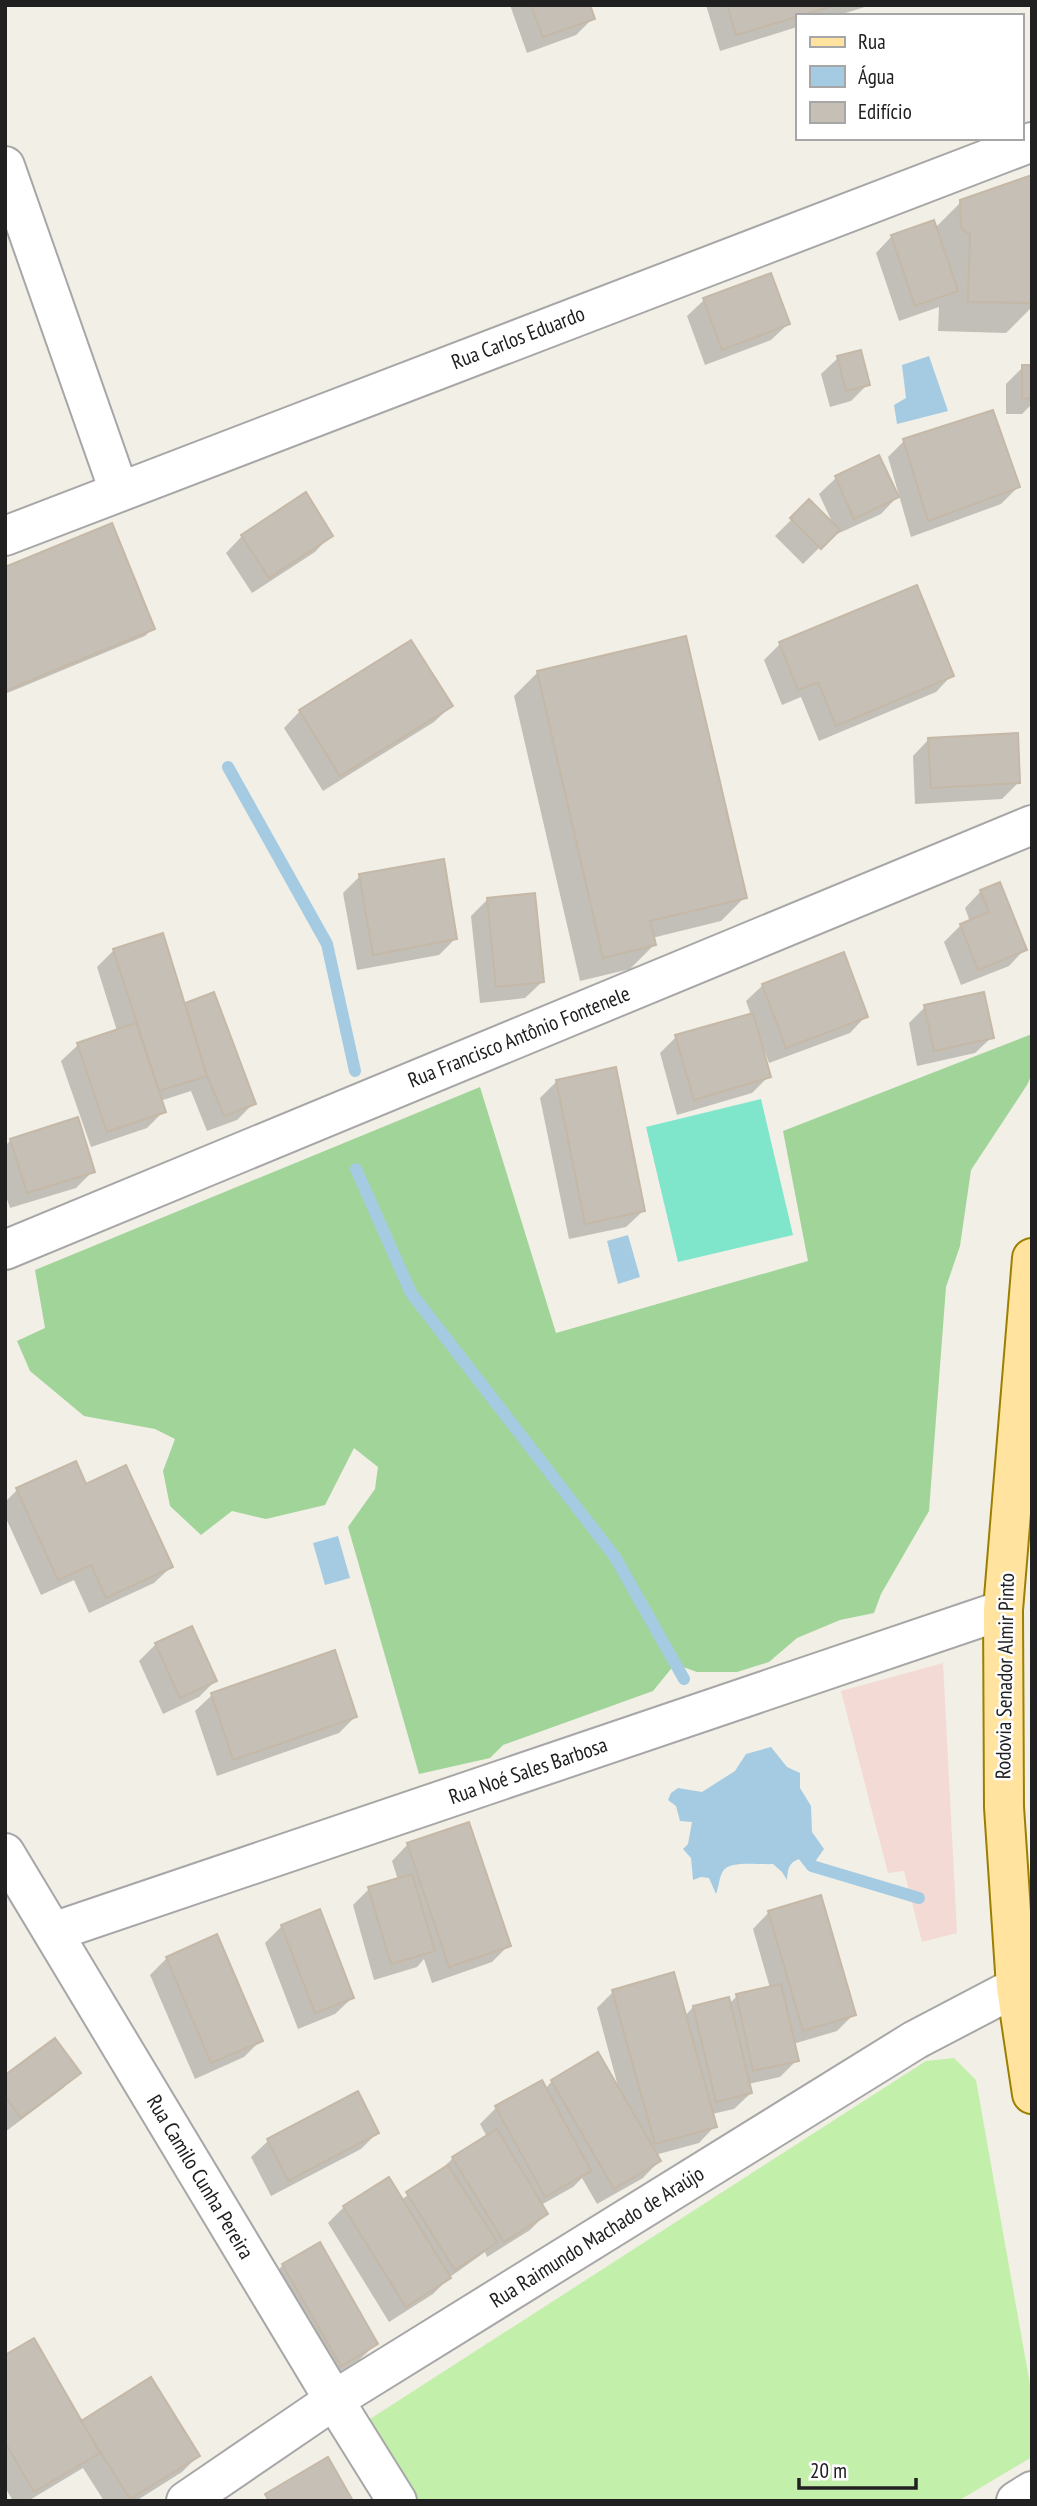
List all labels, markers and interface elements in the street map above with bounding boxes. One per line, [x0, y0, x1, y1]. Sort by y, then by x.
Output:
legend [796, 14, 1023, 140]
text: Rua [858, 28, 886, 55]
text: Água [858, 63, 894, 90]
text: Edifício [858, 98, 912, 125]
street label: Rua Carlos Eduardo [447, 300, 588, 375]
street label: Rua Francisco Antônio Fontenele [404, 980, 634, 1093]
street label: Rodovia Senador Almir Pinto [989, 1573, 1020, 1779]
street label: Rua Noé Sales Barbosa [445, 1731, 611, 1810]
street label: Rua Camilo Cunha Pereira [141, 2090, 260, 2264]
street label: Rua Raimundo Machado de Araújo [485, 2160, 709, 2314]
scale bar [799, 2446, 916, 2490]
text: 20 m [810, 2457, 847, 2484]

